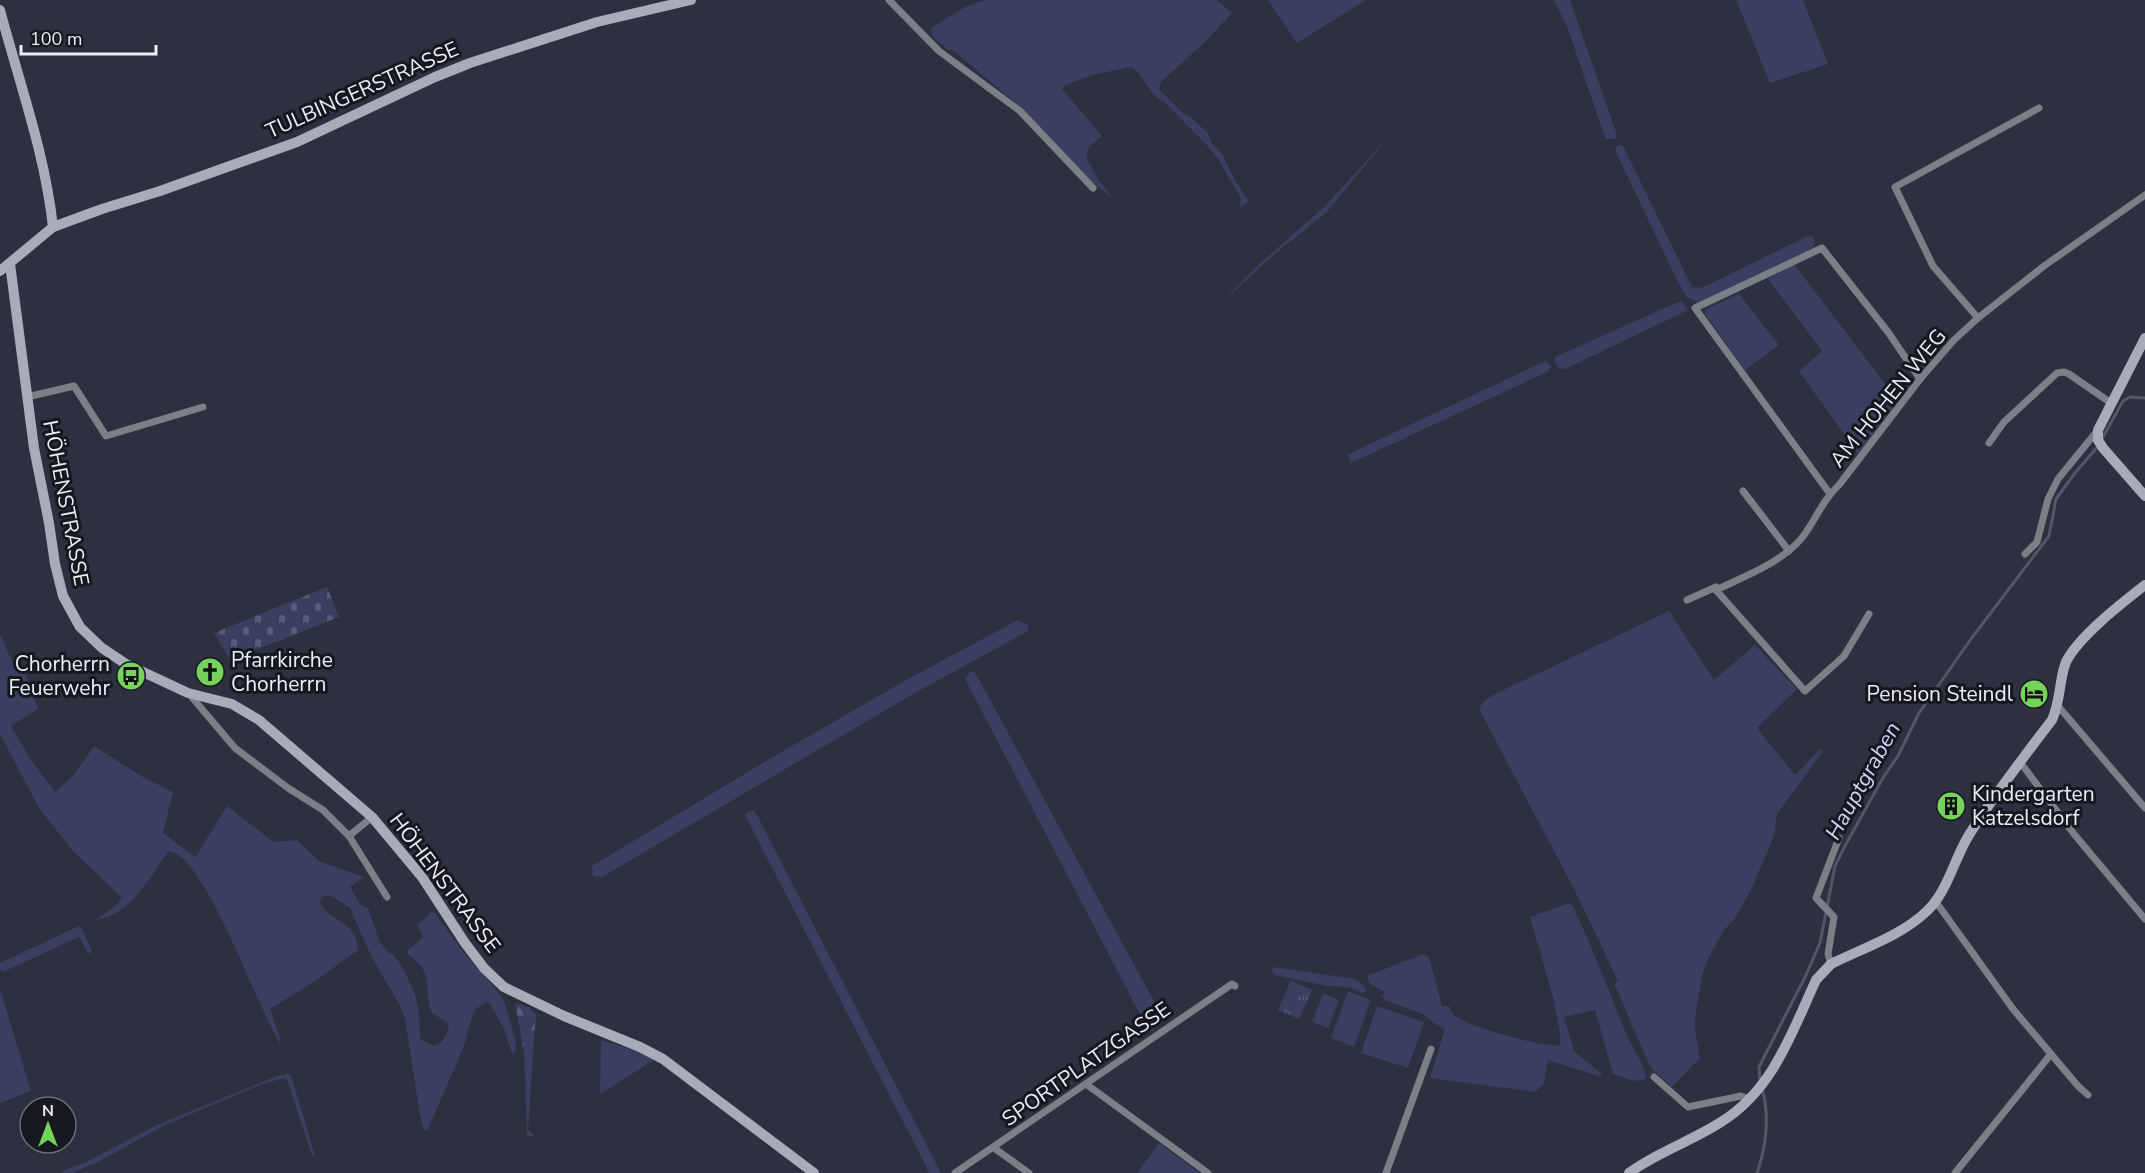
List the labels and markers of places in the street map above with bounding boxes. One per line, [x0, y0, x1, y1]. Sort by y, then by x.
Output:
place label: Pfarrkirche Chorherrn [231, 646, 333, 698]
place label: Chorherrn Feuerwehr [8, 650, 110, 702]
church icon: Pfarrkirche Chorherrn [194, 656, 226, 688]
bus stop icon: Chorherrn Feuerwehr [115, 660, 147, 692]
hotel icon: Pension Steindl [2018, 678, 2050, 710]
place label: Pension Steindl [1867, 680, 2014, 708]
place label: Kindergarten Katzelsdorf [1972, 780, 2095, 832]
building icon: Kindergarten Katzelsdorf [1935, 790, 1967, 822]

